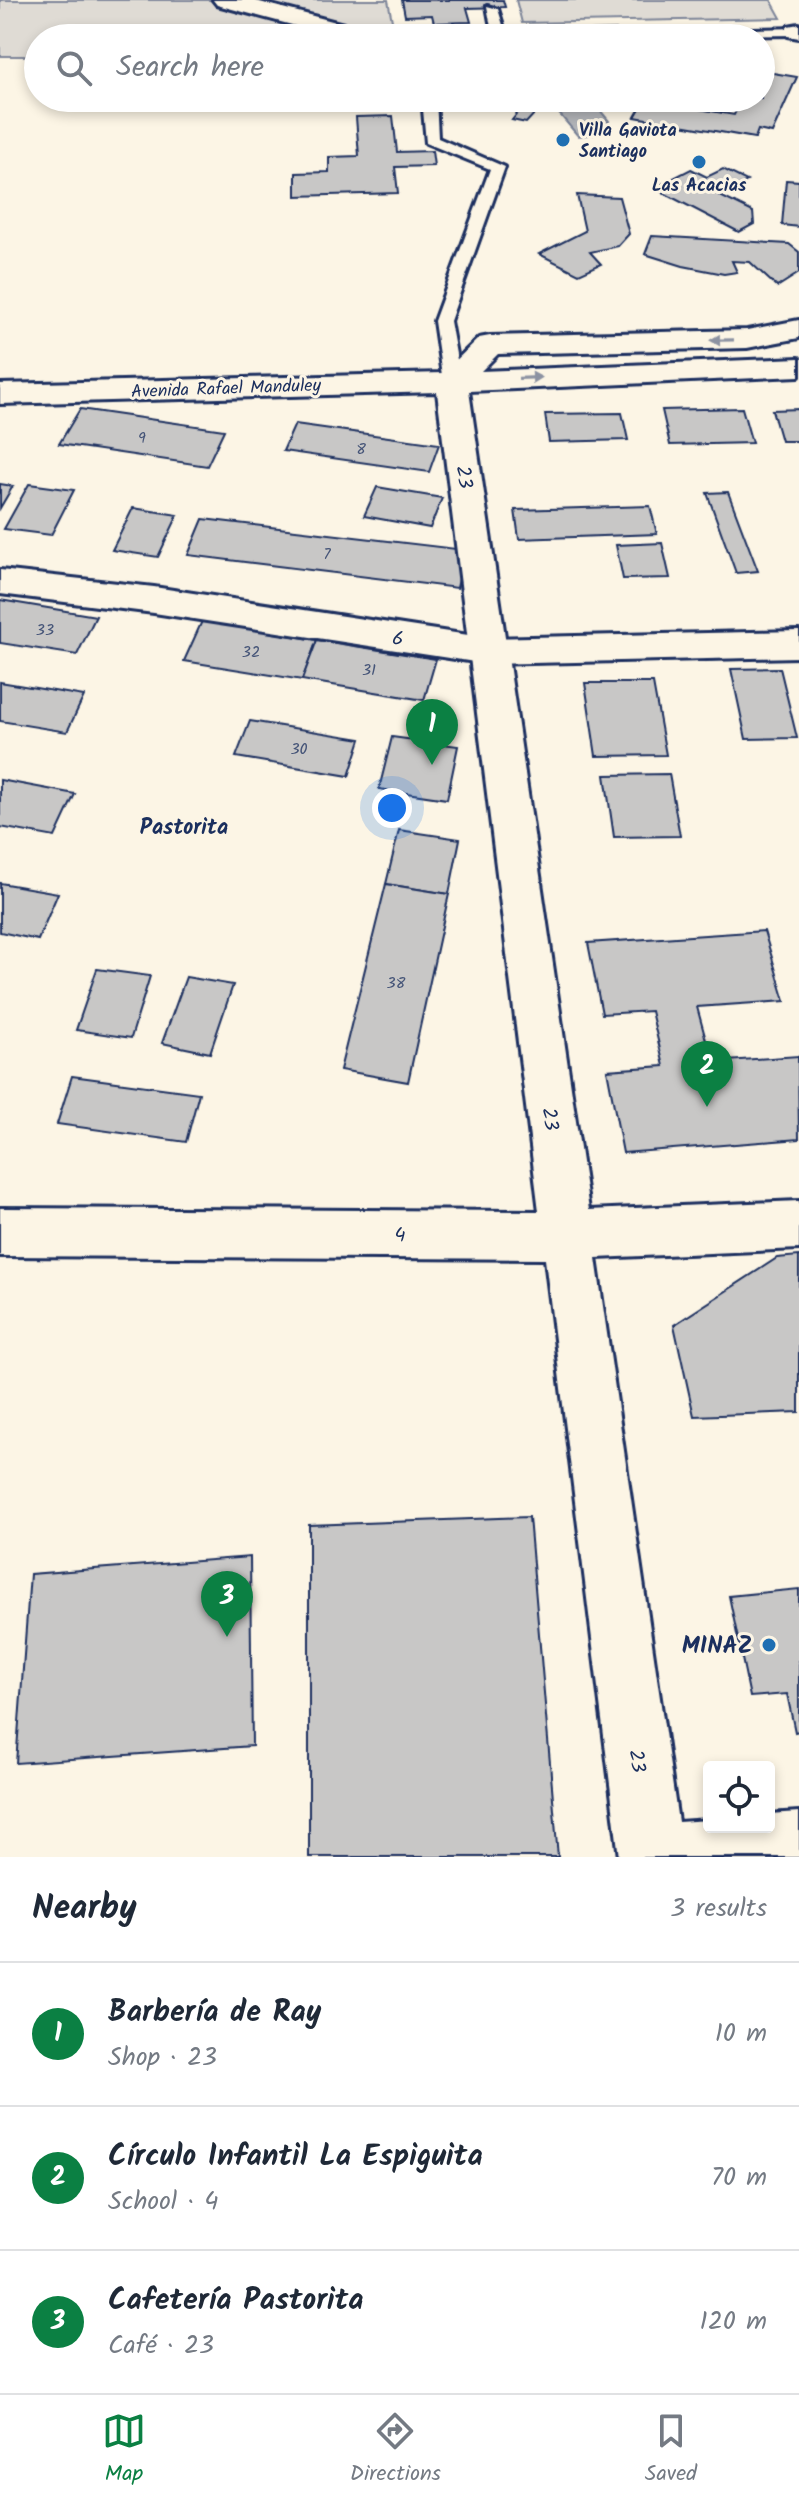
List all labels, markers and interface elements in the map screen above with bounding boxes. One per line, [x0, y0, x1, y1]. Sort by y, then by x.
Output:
search box [24, 24, 775, 112]
text: Search here [116, 44, 264, 92]
icon: search [52, 46, 96, 90]
place label: Villa Gaviota Santiago [579, 117, 677, 167]
marker: Villa Gaviota Santiago [554, 131, 572, 149]
marker: Las Acacias [690, 153, 708, 171]
place label: Las Acacias [652, 172, 747, 201]
one-way arrow [709, 334, 734, 346]
street label: Avenida Rafael Manduley [131, 372, 322, 407]
one-way arrow [518, 372, 543, 385]
house number: 9 [138, 426, 146, 451]
house number: 8 [356, 437, 366, 462]
street label: 23 [446, 464, 480, 491]
house number: 7 [323, 542, 331, 567]
house number: 33 [36, 618, 54, 643]
street label: 6 [390, 623, 406, 657]
house number: 32 [242, 640, 260, 665]
house number: 31 [362, 658, 376, 683]
pin: 1 [406, 699, 458, 765]
house number: 30 [290, 737, 308, 762]
your location [372, 788, 412, 828]
district label: Pastorita [140, 811, 228, 846]
house number: 38 [387, 971, 406, 996]
pin: 2 [681, 1041, 733, 1107]
street label: 23 [532, 1106, 566, 1133]
street label: 4 [394, 1220, 406, 1252]
pin: 3 [201, 1571, 253, 1637]
place label: MINAZ [682, 1627, 753, 1666]
marker: MINAZ [760, 1636, 778, 1654]
street label: 23 [619, 1748, 653, 1775]
map controls [703, 1761, 775, 1833]
button: locate [703, 1761, 775, 1833]
text: Nearby [32, 1882, 137, 1936]
text: 3 results [670, 1888, 767, 1930]
text: Barbería de Ray [108, 1989, 321, 2037]
text: 1 [54, 2013, 62, 2055]
text: 10 m [715, 2013, 767, 2055]
text: Shop · 23 [108, 2037, 217, 2079]
text: Círculo Infantil La Espiguita [108, 2133, 483, 2181]
text: 2 [50, 2157, 66, 2199]
text: 70 m [711, 2157, 767, 2199]
text: School · 4 [108, 2181, 219, 2223]
text: Cafetería Pastorita [108, 2277, 364, 2325]
text: 3 [51, 2301, 65, 2343]
text: 120 m [700, 2301, 767, 2343]
text: Café · 23 [108, 2325, 214, 2367]
tab: Map [102, 2409, 146, 2492]
tab: Directions [350, 2409, 441, 2492]
tab: Saved [645, 2409, 697, 2492]

